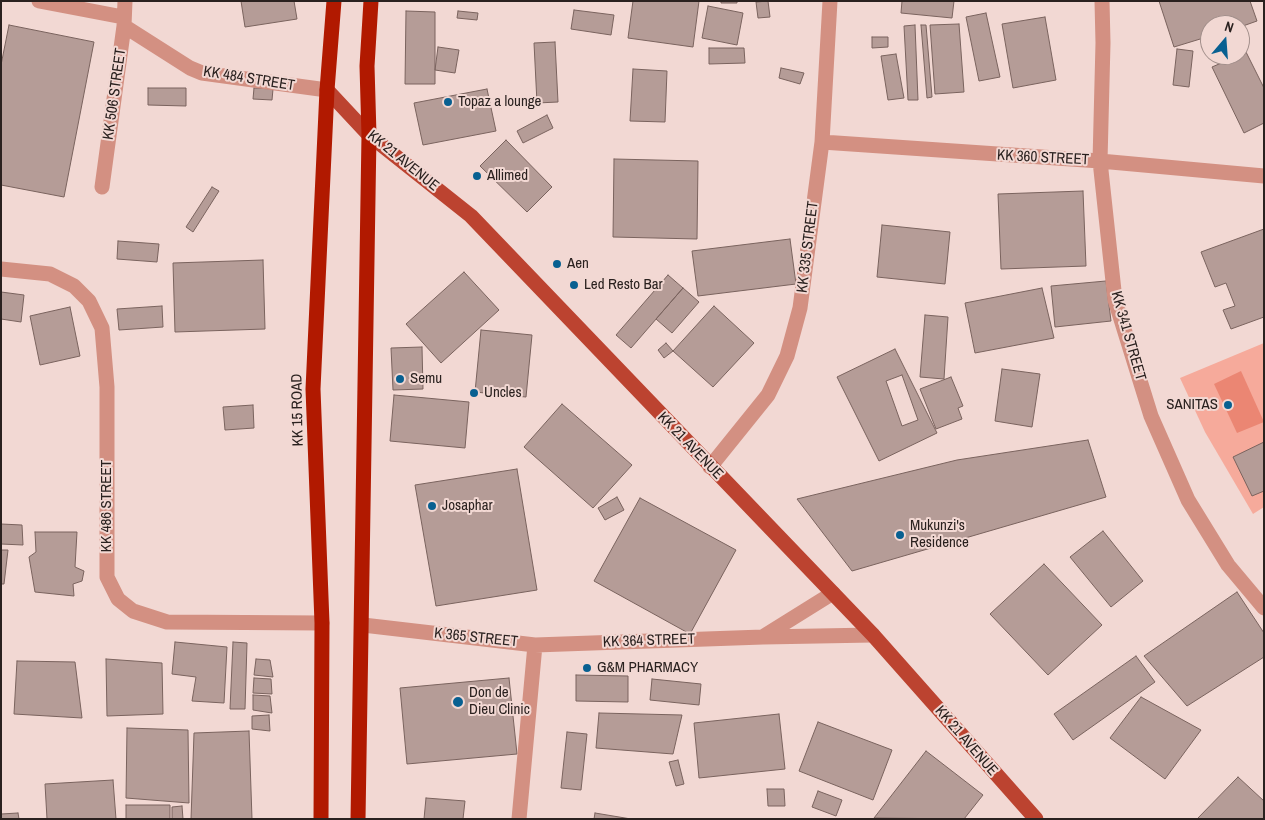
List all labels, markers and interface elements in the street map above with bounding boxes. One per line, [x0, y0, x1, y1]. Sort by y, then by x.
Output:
north arrow [1200, 15, 1250, 65]
text: N [1223, 17, 1236, 37]
street label: KK 506 STREET [100, 47, 130, 141]
street label: KK 484 STREET [202, 63, 296, 95]
place label: Topaz a lounge [458, 93, 541, 111]
marker: Topaz a lounge [442, 96, 454, 108]
street label: KK 21 AVENUE [364, 127, 442, 195]
street label: KK 360 STREET [996, 147, 1090, 169]
place label: Allimed [487, 167, 528, 185]
marker: Allimed [471, 170, 483, 182]
street label: KK 335 STREET [793, 200, 823, 294]
place label: Aen [567, 255, 589, 273]
marker: Aen [551, 258, 563, 270]
place label: Led Resto Bar [584, 276, 663, 294]
marker: Led Resto Bar [568, 279, 580, 291]
street label: KK 341 STREET [1107, 289, 1149, 383]
place label: Semu [410, 370, 442, 388]
marker: Semu [394, 373, 406, 385]
street label: KK 15 ROAD [288, 374, 308, 446]
place label: Uncles [484, 384, 522, 402]
marker: Uncles [468, 387, 480, 399]
place label: SANITAS [1166, 396, 1218, 414]
marker: SANITAS [1222, 399, 1234, 411]
street label: KK 21 AVENUE [653, 409, 727, 483]
street label: KK 486 STREET [98, 460, 116, 552]
place label: Josaphar [442, 497, 493, 515]
marker: Josaphar [426, 500, 438, 512]
place label: Mukunzi's Residence [910, 517, 969, 552]
marker: Mukunzi's Residence [894, 529, 906, 541]
street label: K 365 STREET [433, 625, 519, 651]
street label: KK 364 STREET [603, 630, 695, 652]
place label: G&M PHARMACY [597, 659, 698, 677]
marker: G&M PHARMACY [581, 662, 593, 674]
place label: Don de Dieu Clinic [469, 684, 530, 719]
marker: Don de Dieu Clinic [451, 695, 465, 709]
street label: KK 21 AVENUE [931, 702, 1001, 780]

